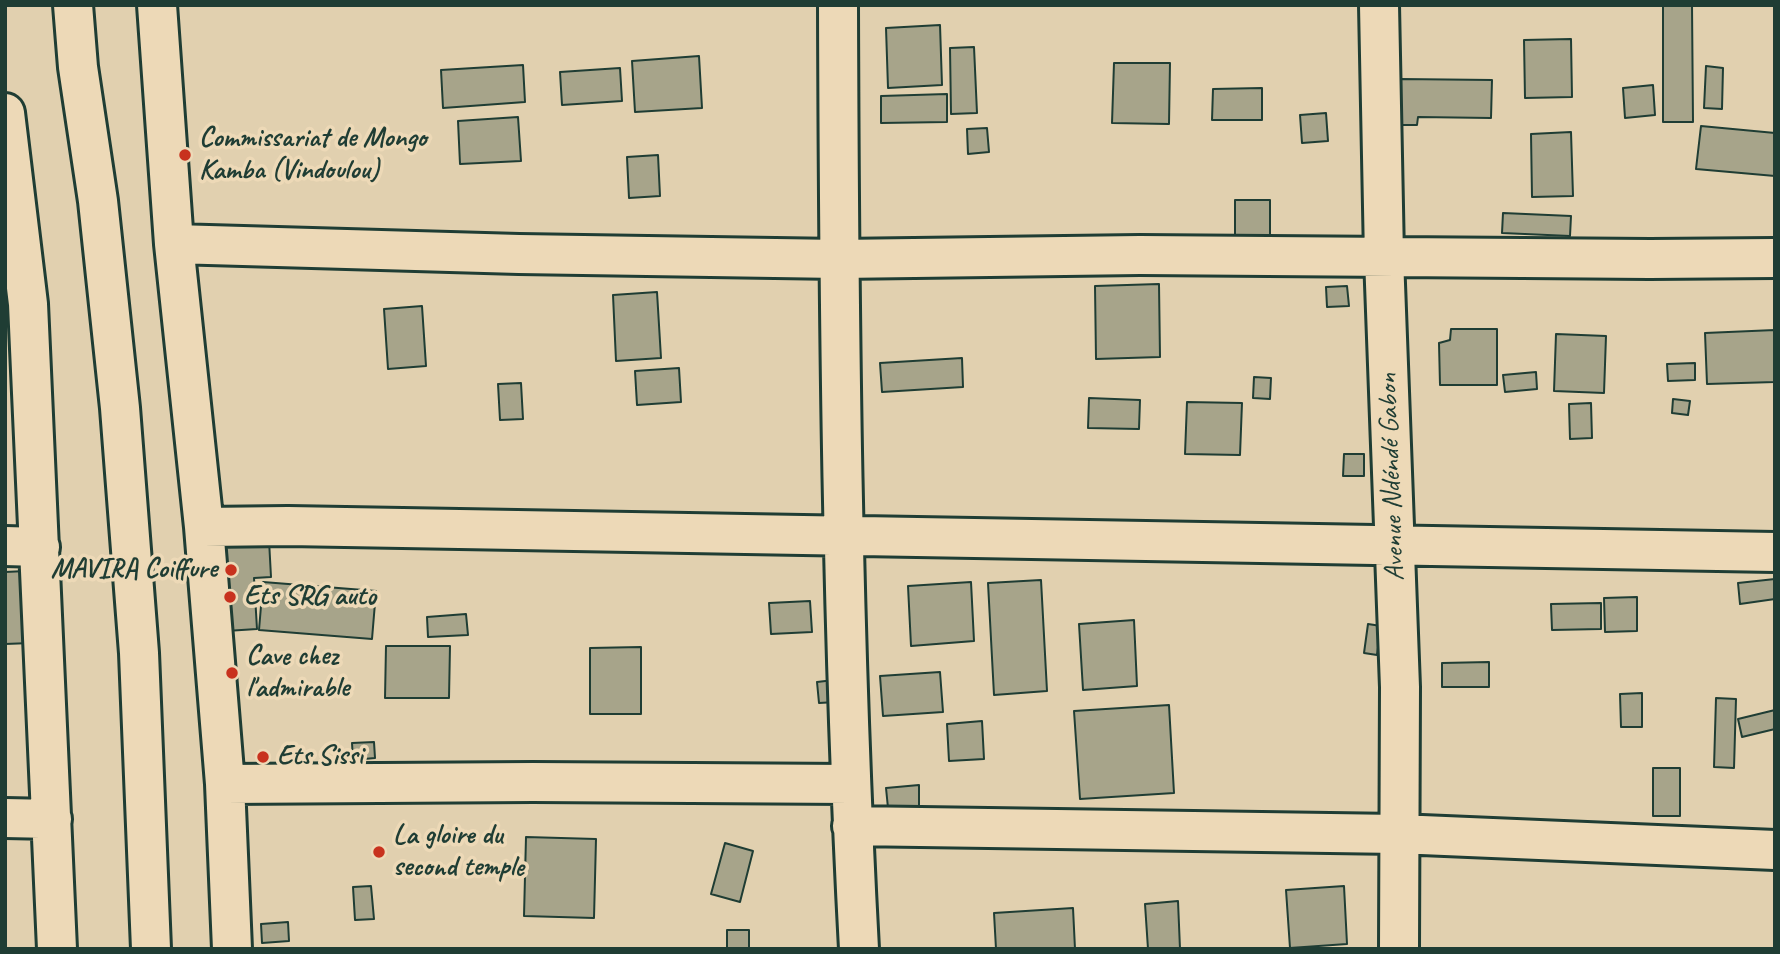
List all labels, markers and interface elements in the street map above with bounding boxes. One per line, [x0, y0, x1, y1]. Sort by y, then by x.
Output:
place label: Commissariat de Mongo Kamba (Vindoulou) [199, 122, 427, 188]
marker: Commissariat de Mongo Kamba (Vindoulou) [177, 147, 193, 163]
street label: Avenue Ndéndé Gabon [1372, 372, 1412, 582]
place label: MAVIRA Coiffure [51, 553, 217, 587]
marker: MAVIRA Coiffure [223, 562, 239, 578]
place label: Ets SRG auto [244, 580, 376, 614]
marker: Ets SRG auto [222, 589, 238, 605]
place label: Cave chez l'admirable [246, 640, 349, 706]
marker: Cave chez l'admirable [224, 665, 240, 681]
place label: Ets Sissi [277, 740, 363, 774]
marker: Ets Sissi [255, 749, 271, 765]
place label: La gloire du second temple [393, 819, 524, 885]
marker: La gloire du second temple [371, 844, 387, 860]

